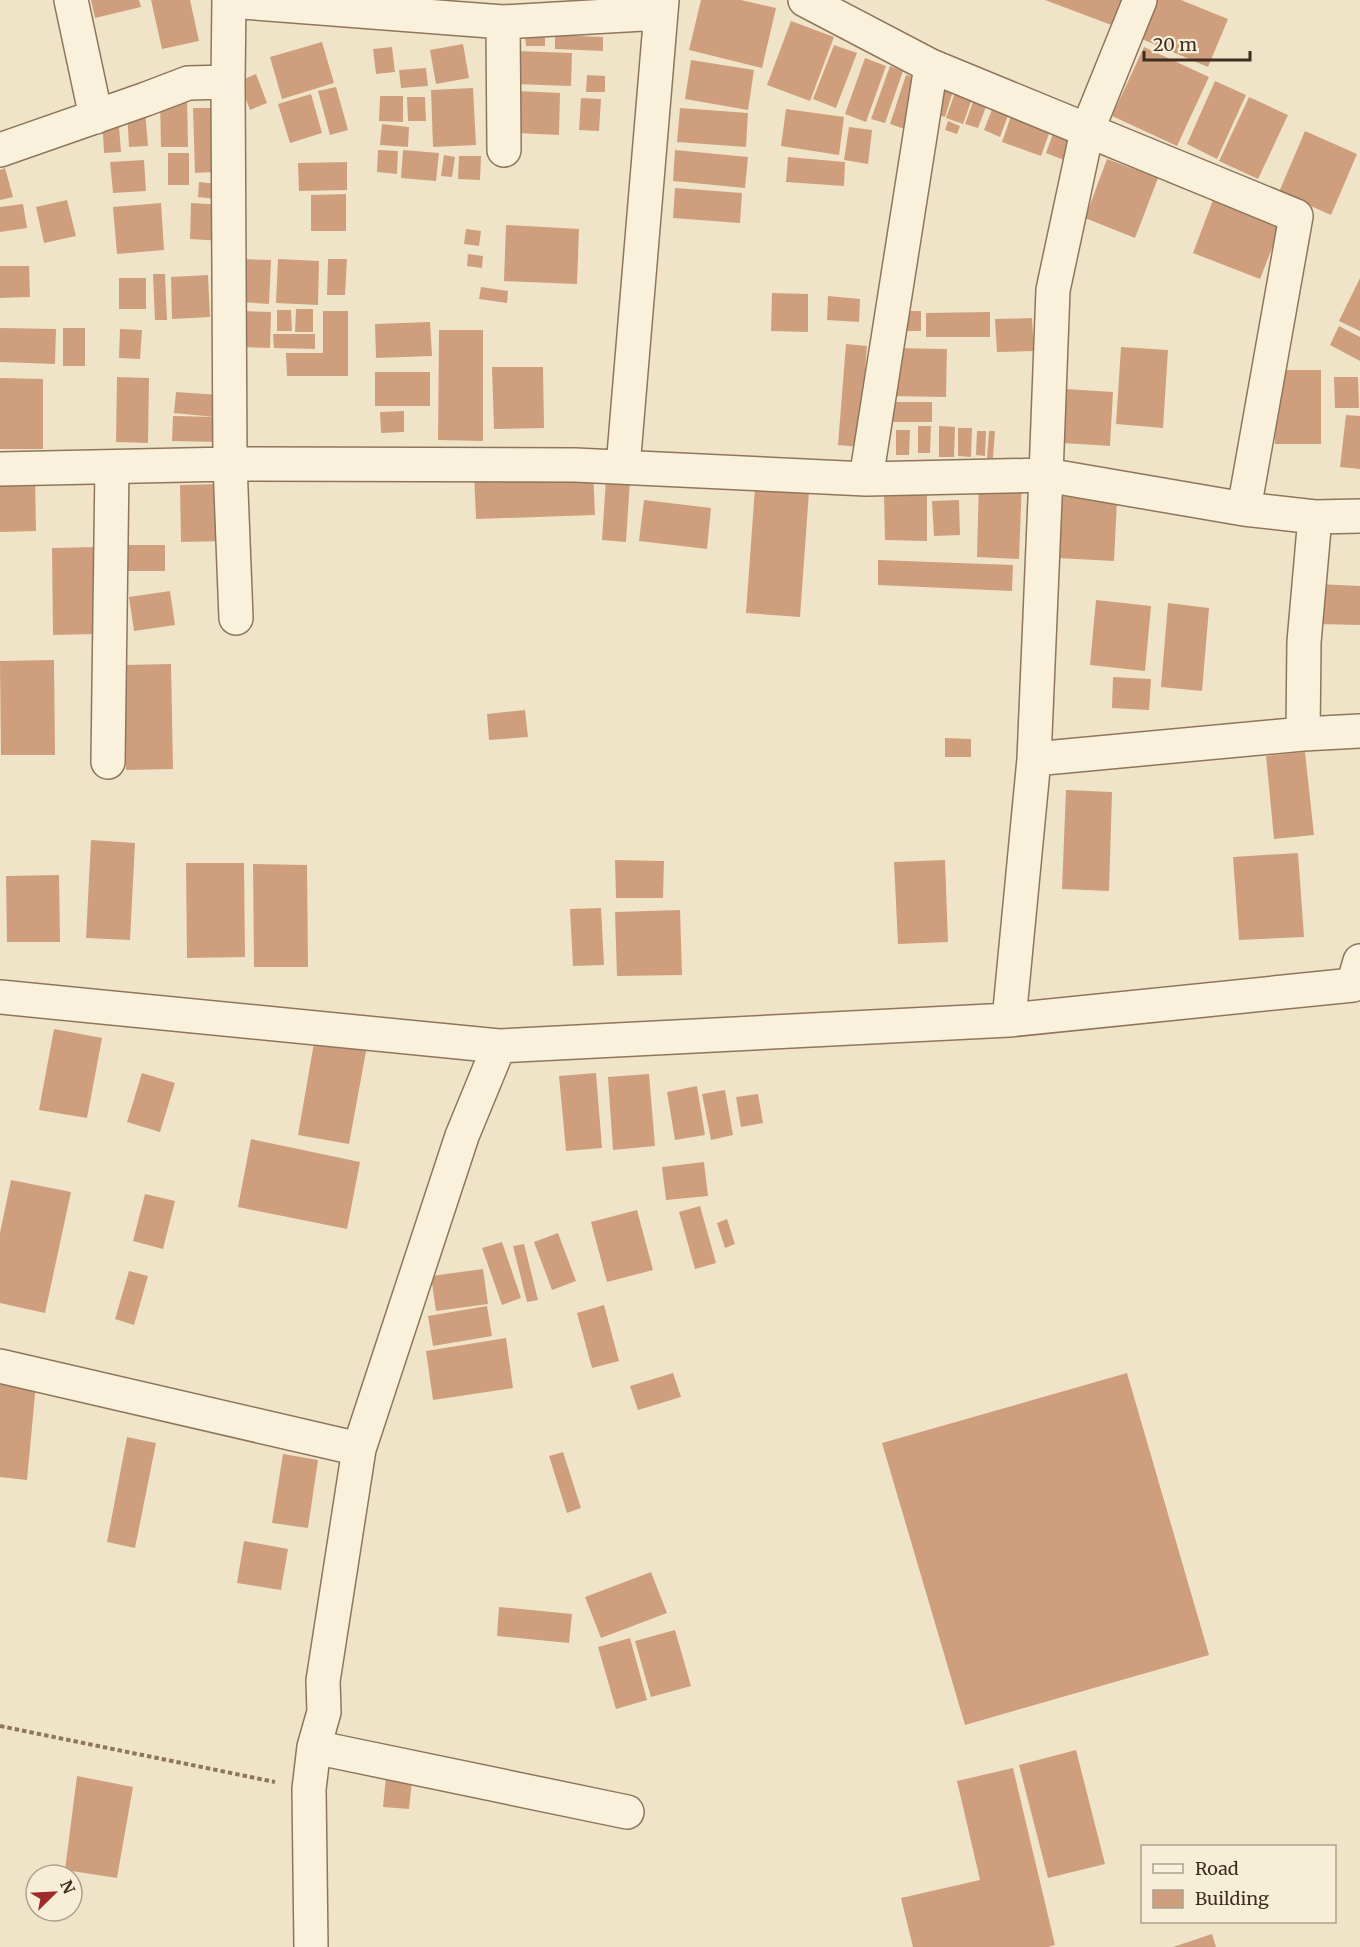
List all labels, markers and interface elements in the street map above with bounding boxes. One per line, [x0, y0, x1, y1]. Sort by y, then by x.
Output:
scale bar [1144, 24, 1250, 62]
text: 20 m [1153, 33, 1197, 56]
legend [1141, 1845, 1336, 1923]
text: Road [1195, 1857, 1239, 1880]
north arrow [24, 1863, 84, 1923]
text: N [56, 1877, 80, 1897]
text: Building [1195, 1887, 1269, 1910]

